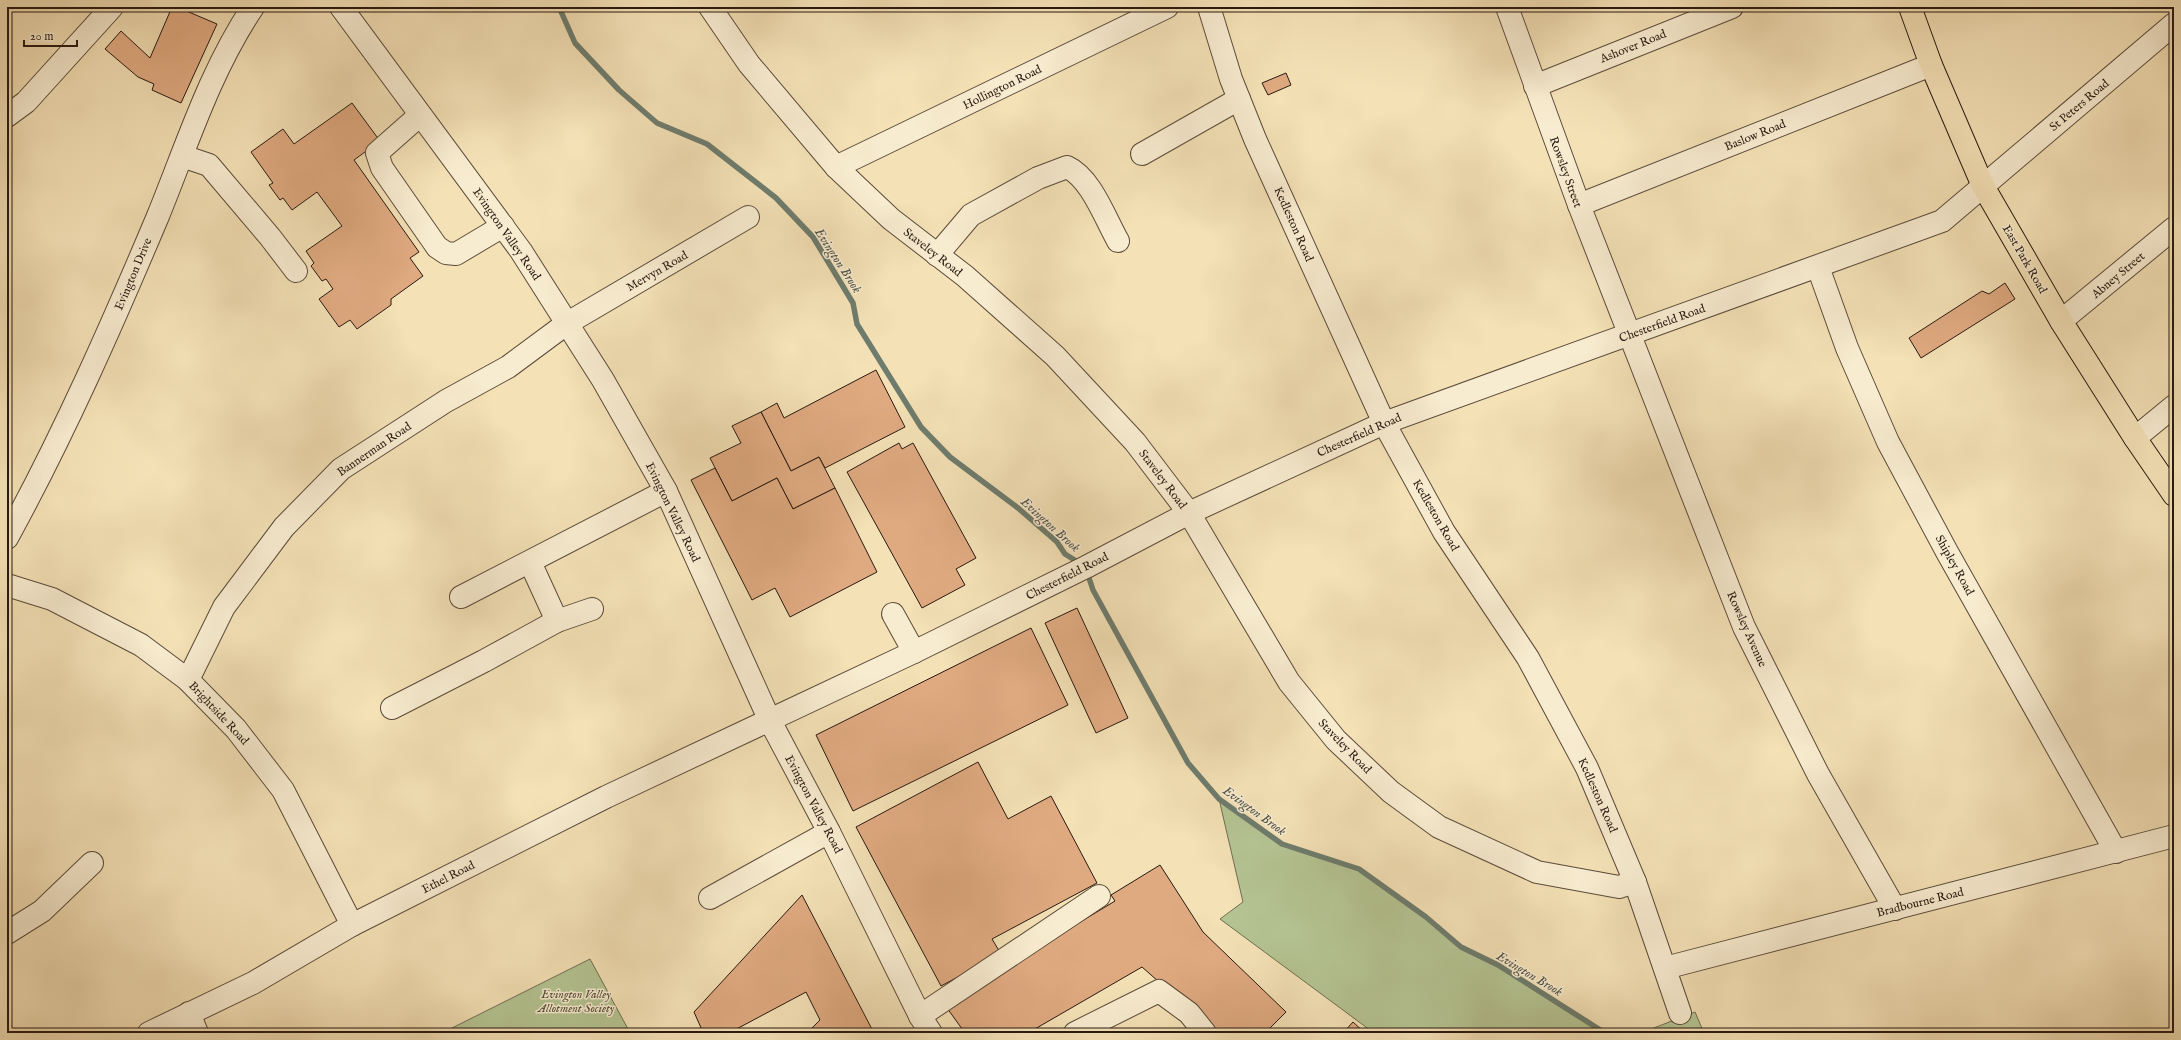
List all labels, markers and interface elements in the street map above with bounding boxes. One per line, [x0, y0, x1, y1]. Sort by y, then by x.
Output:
scale bar [24, 22, 77, 48]
street label: Ashover Road [1597, 26, 1669, 67]
text: 20 m [30, 29, 53, 44]
street label: Hollington Road [960, 62, 1045, 113]
street label: St Peters Road [2046, 76, 2113, 135]
street label: Baslow Road [1722, 116, 1788, 155]
street label: Rowsley Street [1546, 135, 1585, 210]
street label: Evington Valley Road [469, 185, 544, 284]
street label: Kedleston Road [1270, 185, 1317, 264]
street label: East Park Road [1999, 222, 2051, 297]
water label: Evington Brook [809, 224, 866, 298]
street label: Staveley Road [900, 225, 966, 280]
street label: Evington Drive [111, 235, 156, 313]
street label: Mervyn Road [624, 248, 691, 295]
street label: Abney Street [2088, 249, 2148, 303]
street label: Chesterfield Road [1617, 301, 1708, 346]
street label: Chesterfield Road [1315, 410, 1404, 461]
street label: Bannerman Road [334, 419, 415, 480]
street label: Staveley Road [1135, 447, 1190, 512]
street label: Evington Valley Road [642, 460, 703, 565]
street label: Kedleston Road [1409, 477, 1462, 554]
water label: Evington Brook [1015, 493, 1084, 558]
street label: Shipley Road [1931, 532, 1978, 599]
street label: Chesterfield Road [1023, 549, 1112, 604]
street label: Rowsley Avenue [1723, 589, 1770, 670]
street label: Brightside Road [185, 678, 252, 749]
street label: Staveley Road [1315, 716, 1375, 777]
street label: Evington Valley Road [781, 753, 846, 856]
street label: Kedleston Road [1574, 756, 1621, 835]
water label: Evington Brook [1218, 782, 1290, 841]
street label: Ethel Road [419, 857, 478, 897]
street label: Bradbourne Road [1875, 884, 1966, 921]
water label: Evington Brook [1492, 947, 1566, 1002]
park label: Evington Valley Allotment Society [536, 987, 615, 1016]

